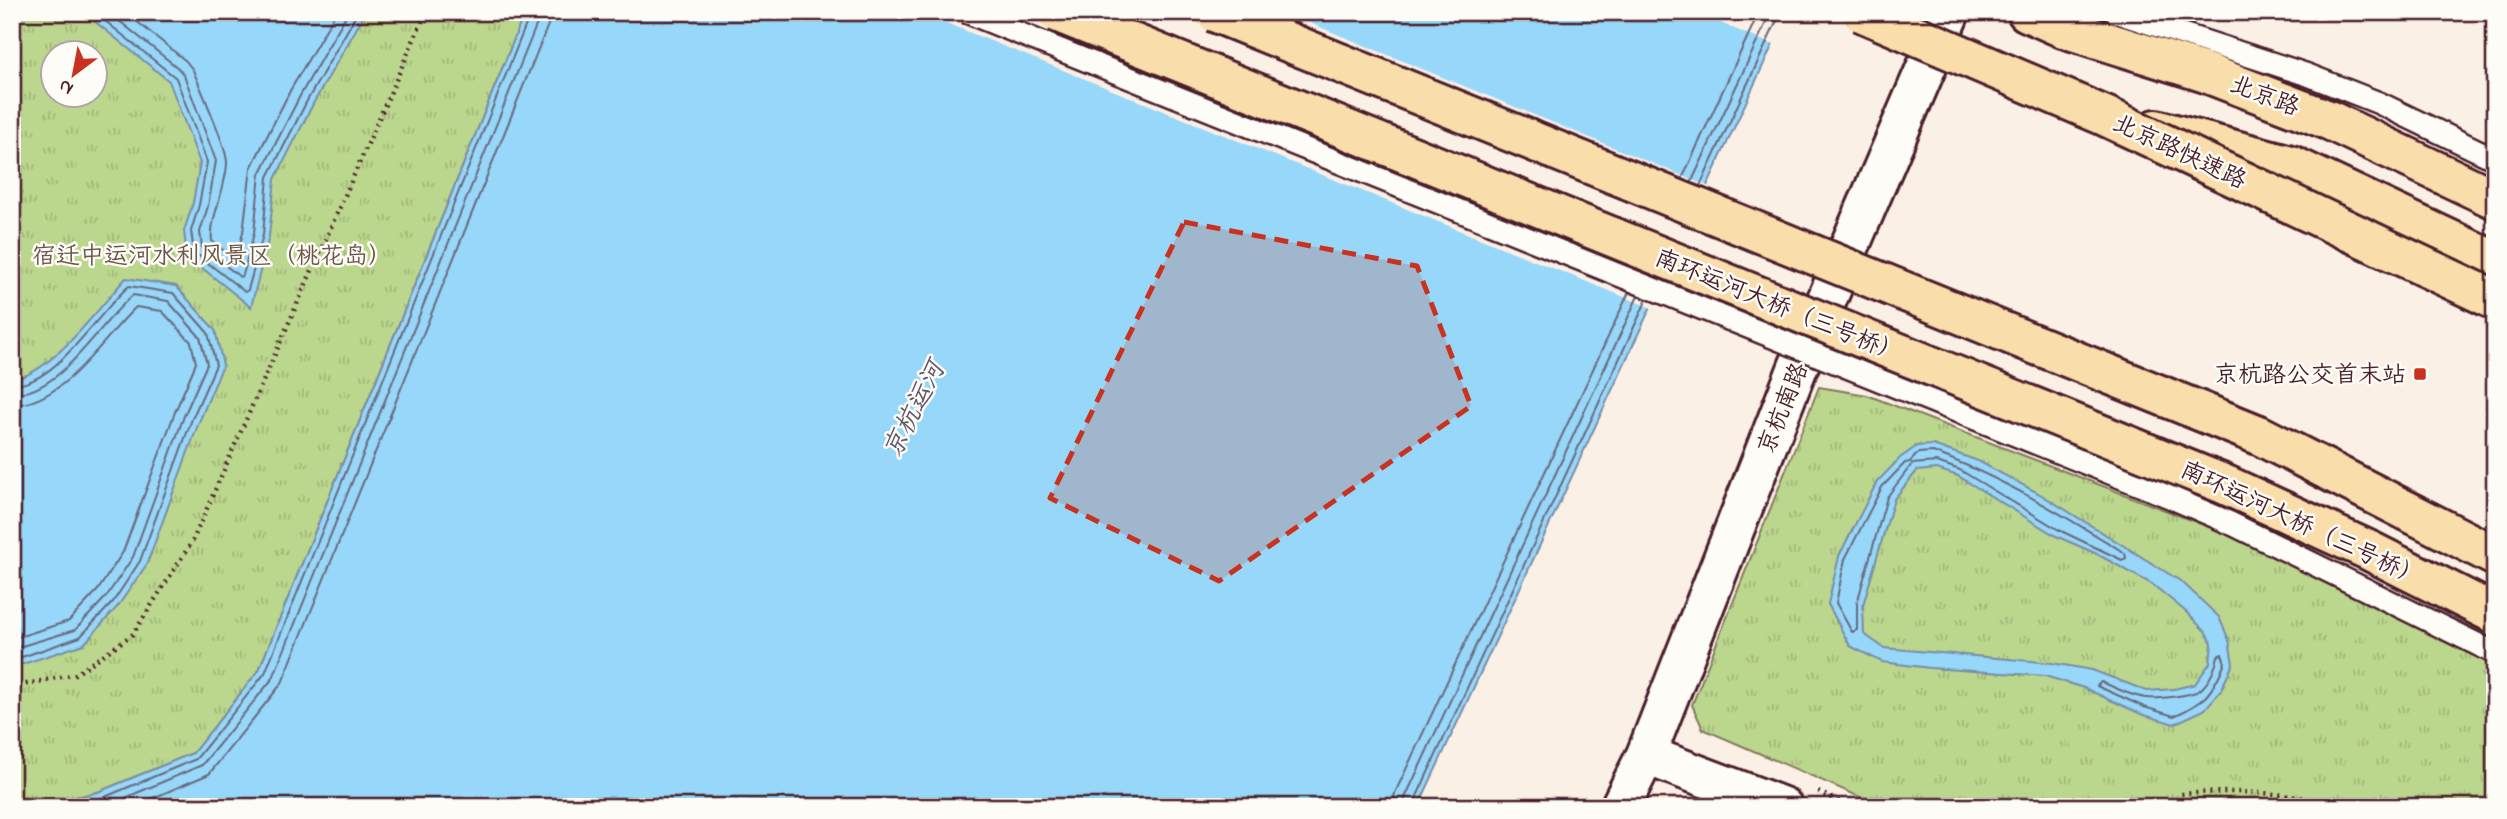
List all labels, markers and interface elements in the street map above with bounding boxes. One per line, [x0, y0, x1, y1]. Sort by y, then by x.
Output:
north arrow [38, 38, 108, 108]
street label: 北京路 [2224, 68, 2304, 127]
text: N [54, 71, 79, 101]
street label: 北京路快速路 [2106, 107, 2252, 200]
park label: 宿迁中运河水利风景区（桃花岛） [32, 240, 392, 275]
street label: 南环运河大桥（三号桥） [1649, 242, 1907, 373]
water label: 京杭运河 [875, 352, 958, 465]
street label: 京杭南路 [1750, 358, 1819, 460]
place label: 京杭路公交首末站 [2214, 359, 2406, 394]
marker: 京杭路公交首末站 [2412, 366, 2428, 382]
street label: 南环运河大桥（三号桥） [2174, 454, 2428, 597]

